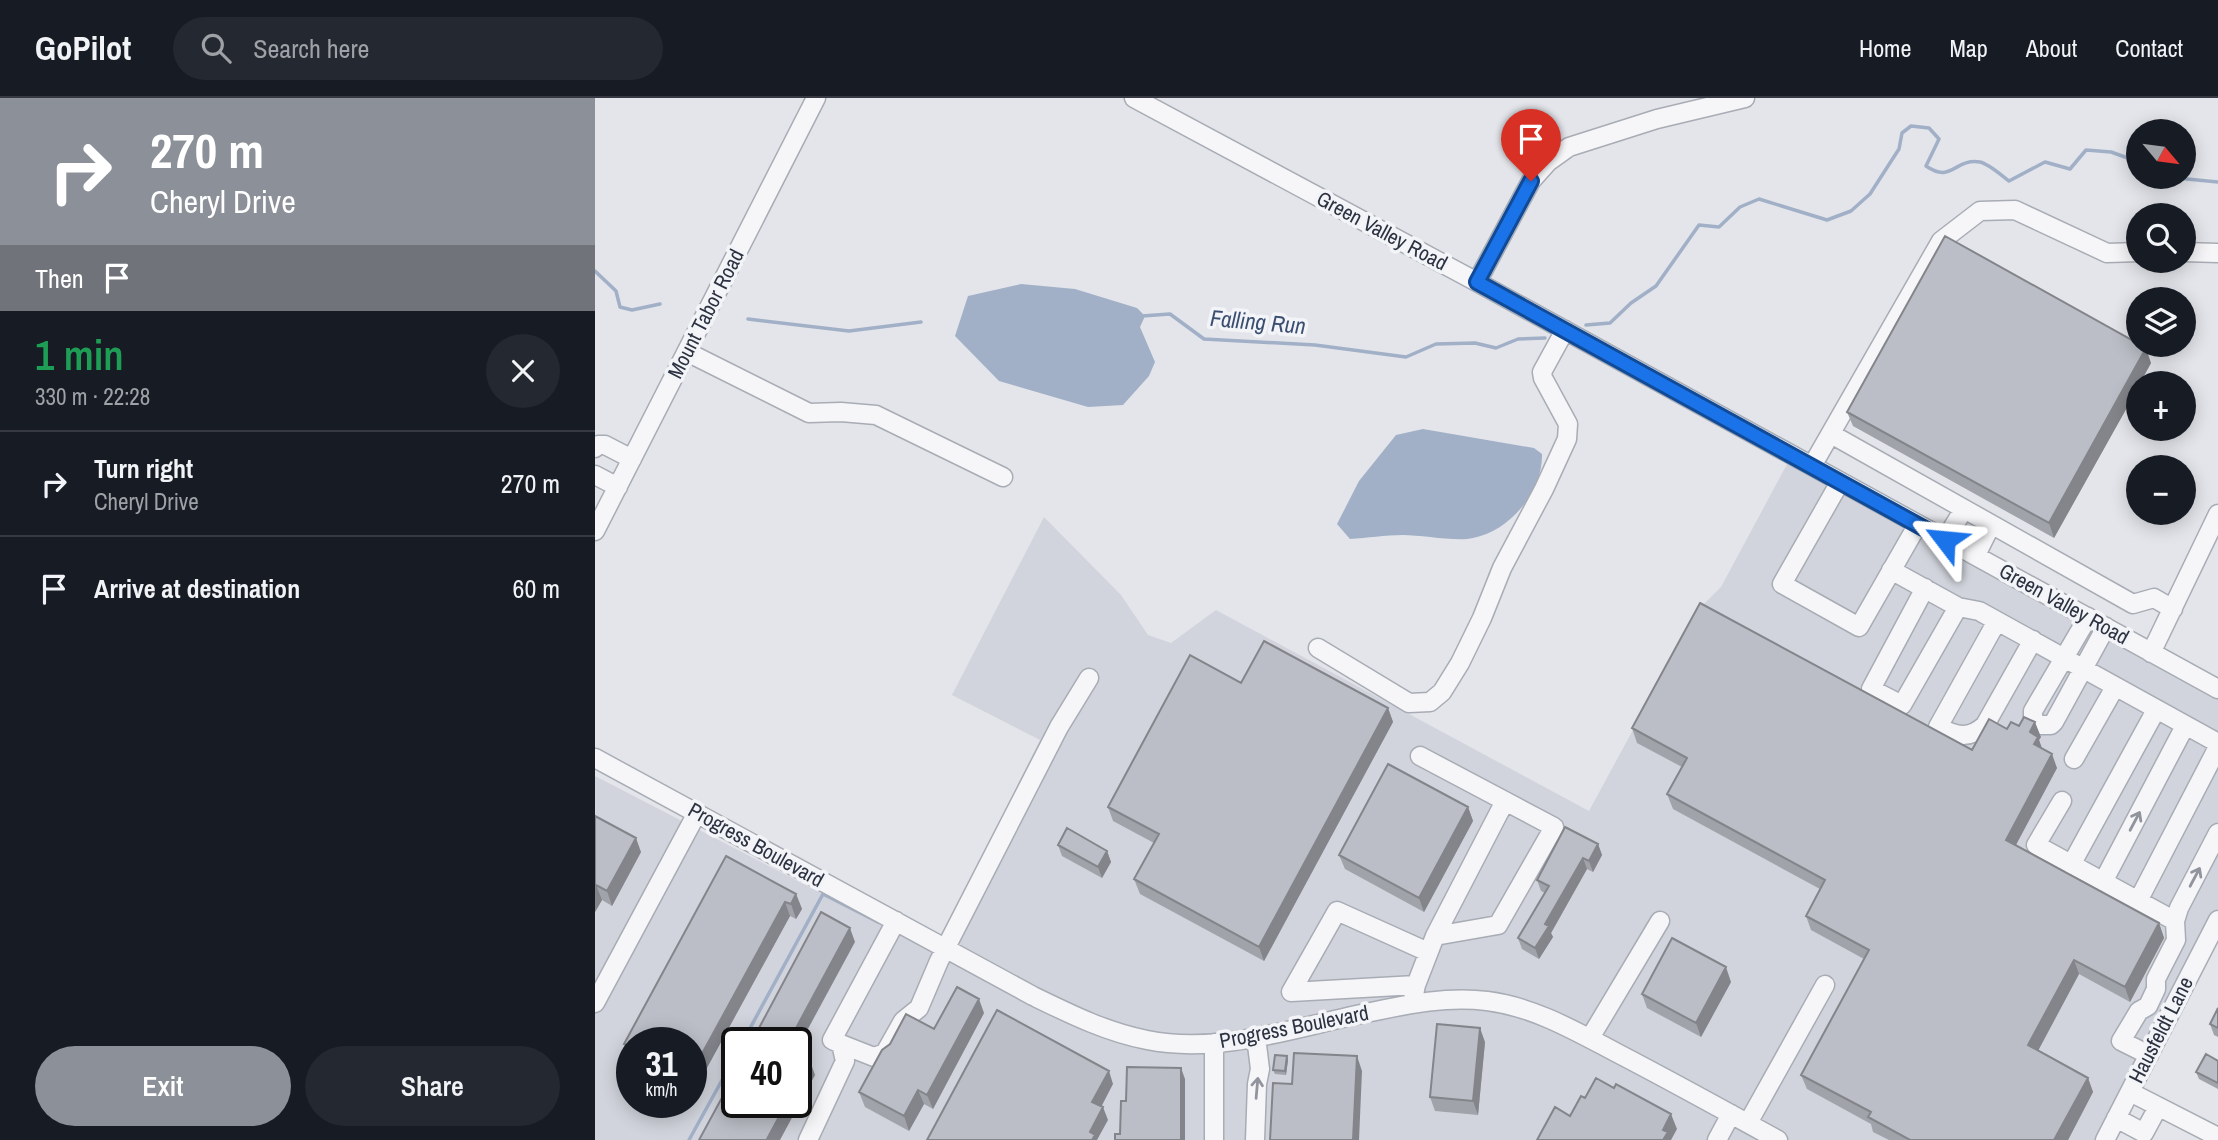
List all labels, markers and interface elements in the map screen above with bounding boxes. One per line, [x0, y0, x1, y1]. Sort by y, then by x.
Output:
search box [173, 17, 663, 80]
text: GoPilot [35, 26, 131, 70]
icon: search [197, 29, 235, 67]
text: Search here [253, 31, 369, 66]
text: Home [1859, 32, 1911, 64]
text: Map [1949, 32, 1988, 64]
text: About [2026, 32, 2077, 64]
text: Contact [2115, 32, 2183, 64]
pin [1501, 109, 1561, 181]
text: 270 m [150, 117, 264, 183]
north arrow [2126, 119, 2196, 189]
map controls [2126, 119, 2196, 525]
icon: arrive [1512, 120, 1550, 158]
icon: right [35, 126, 126, 217]
text: Cheryl Drive [150, 180, 296, 223]
street label: Green Valley Road [1312, 184, 1453, 277]
button: search [2126, 203, 2196, 273]
street label: Mount Tabor Road [660, 244, 751, 383]
icon: arrive [98, 259, 136, 297]
text: Then [35, 261, 84, 296]
button: layers [2126, 287, 2196, 357]
water label: Falling Run [1209, 302, 1307, 341]
text: 1 min [35, 327, 124, 383]
button: close [486, 334, 560, 408]
button: + [2126, 371, 2196, 441]
text: 330 m · 22:28 [35, 381, 150, 412]
text: Turn right [94, 451, 193, 486]
button: − [2126, 455, 2196, 525]
icon: right [35, 465, 73, 503]
text: 270 m [501, 466, 560, 501]
text: Cheryl Drive [94, 486, 199, 517]
position arrow [1908, 503, 1982, 577]
street label: Green Valley Road [1994, 556, 2134, 651]
icon: arrive [35, 570, 73, 608]
text: Arrive at destination [94, 571, 300, 606]
text: 60 m [513, 571, 560, 606]
street label: Progress Boulevard [683, 795, 829, 894]
one-way arrow [2128, 812, 2142, 832]
one-way arrow [2189, 867, 2203, 887]
street label: Hausfeldt Lane [2121, 972, 2200, 1088]
street label: Progress Boulevard [1217, 998, 1371, 1055]
speed limit sign: 40 [721, 1027, 812, 1118]
text: 31 [646, 1040, 677, 1087]
button: Exit [35, 1046, 291, 1126]
button: Share [305, 1046, 560, 1126]
text: km/h [646, 1077, 678, 1102]
one-way arrow [1251, 1077, 1264, 1100]

